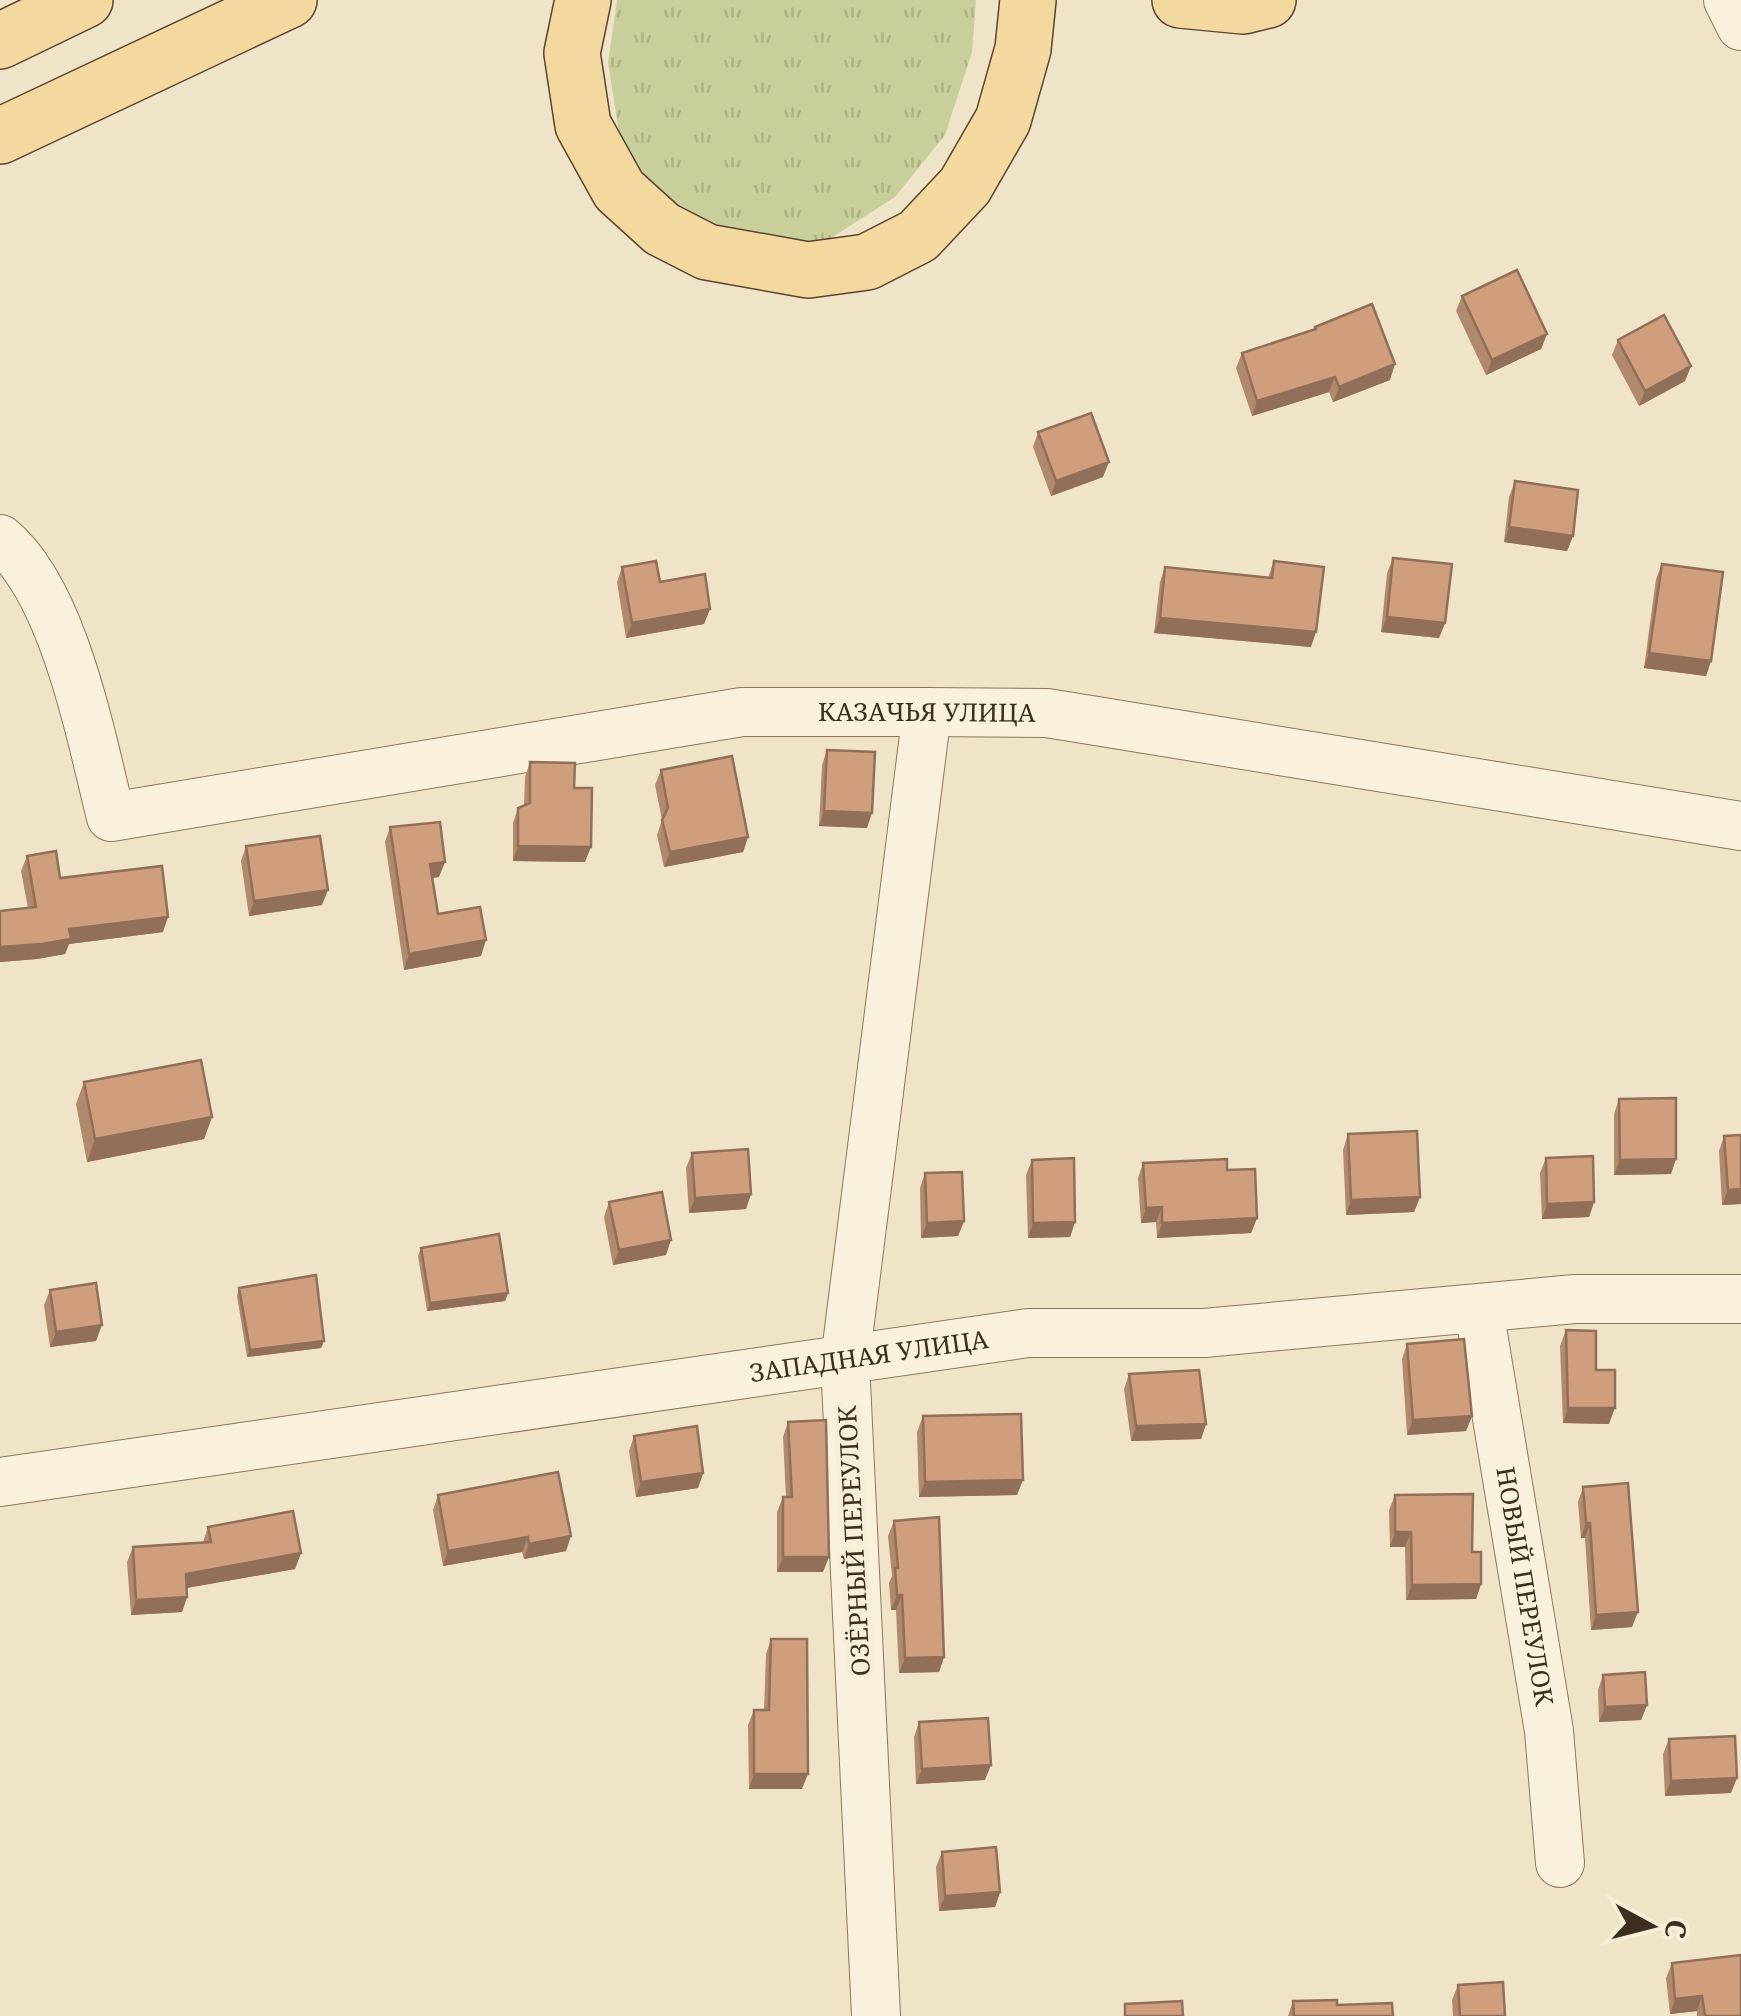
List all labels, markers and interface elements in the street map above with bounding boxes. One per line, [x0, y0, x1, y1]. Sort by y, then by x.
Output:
street label: КАЗАЧЬЯ УЛИЦА [818, 694, 1036, 729]
street label: ЗАПАДНАЯ УЛИЦА [747, 1321, 991, 1389]
street label: ОЗЁРНЫЙ ПЕРЕУЛОК [829, 1405, 877, 1677]
street label: НОВЫЙ ПЕРЕУЛОК [1489, 1464, 1563, 1708]
north arrow [1601, 1876, 1701, 1976]
text: С [1657, 1918, 1697, 1941]

